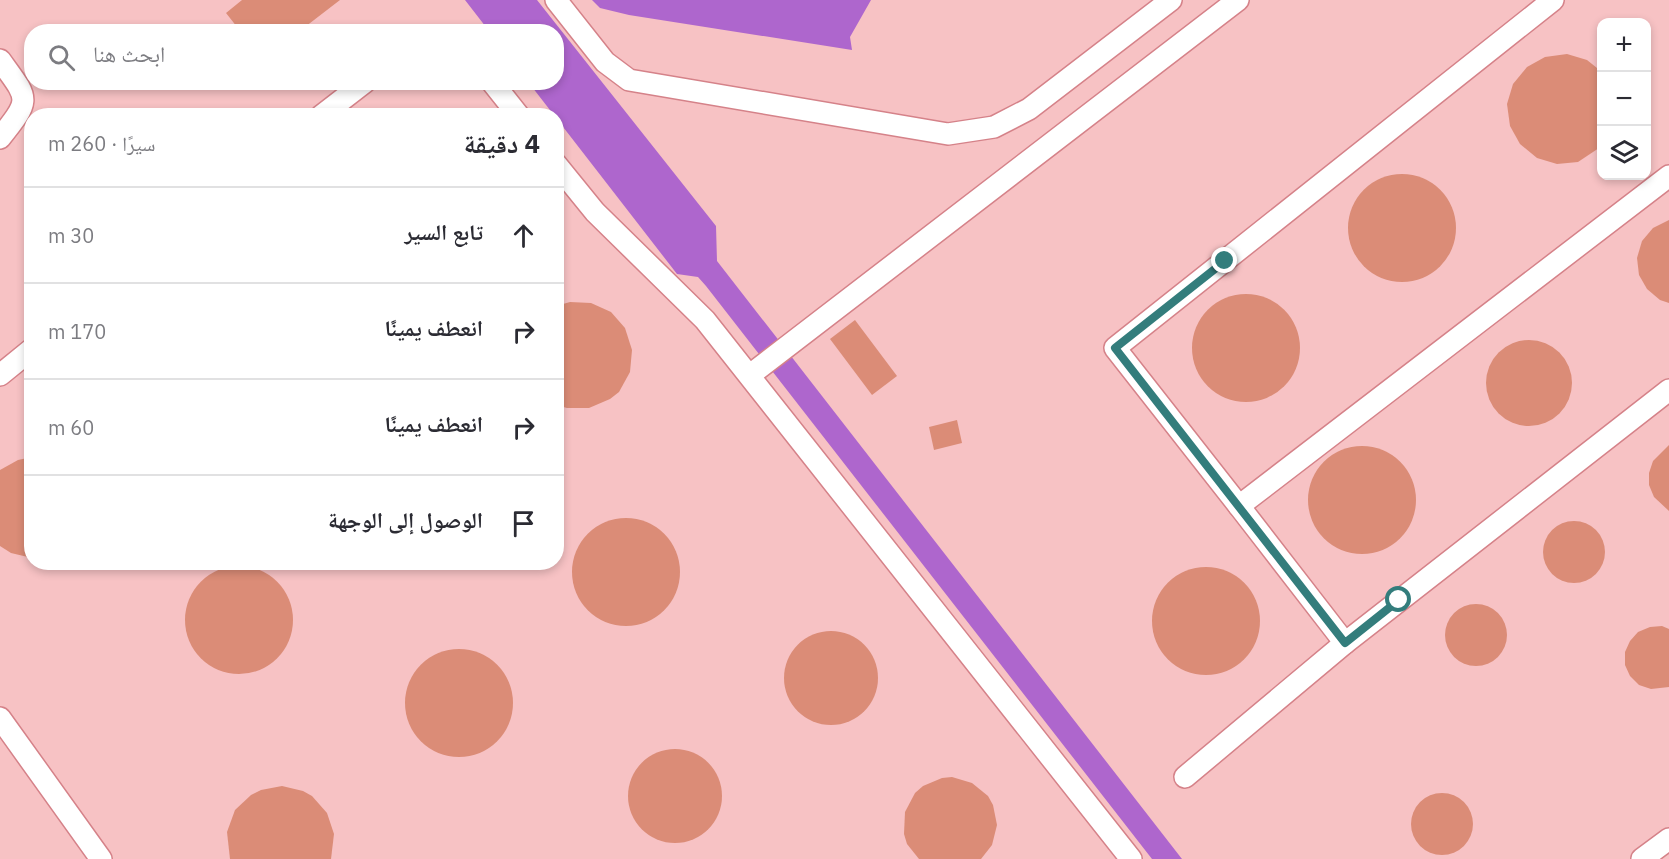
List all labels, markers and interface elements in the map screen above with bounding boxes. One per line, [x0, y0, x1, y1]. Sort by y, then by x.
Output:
map controls [1597, 18, 1651, 180]
button: + [1597, 18, 1651, 72]
search box [24, 24, 564, 90]
text: ابحث هنا [93, 39, 165, 68]
icon: search [45, 41, 78, 74]
button: − [1597, 72, 1651, 126]
text: 4 دقيقة [464, 126, 540, 160]
button: layers [1597, 126, 1651, 180]
text: سيرًا · 260 m [48, 130, 155, 157]
text: تابع السير [404, 217, 483, 246]
icon: ahead [507, 219, 540, 252]
text: 30 m [48, 222, 94, 249]
route end [1211, 247, 1237, 273]
text: انعطف يمينًا [385, 313, 483, 342]
icon: right [507, 315, 540, 348]
text: 170 m [48, 318, 106, 345]
text: انعطف يمينًا [385, 409, 483, 438]
icon: right [507, 411, 540, 444]
text: 60 m [48, 414, 94, 441]
text: الوصول إلى الوجهة [328, 505, 483, 534]
icon: arrive [507, 507, 540, 540]
route start [1385, 586, 1411, 612]

